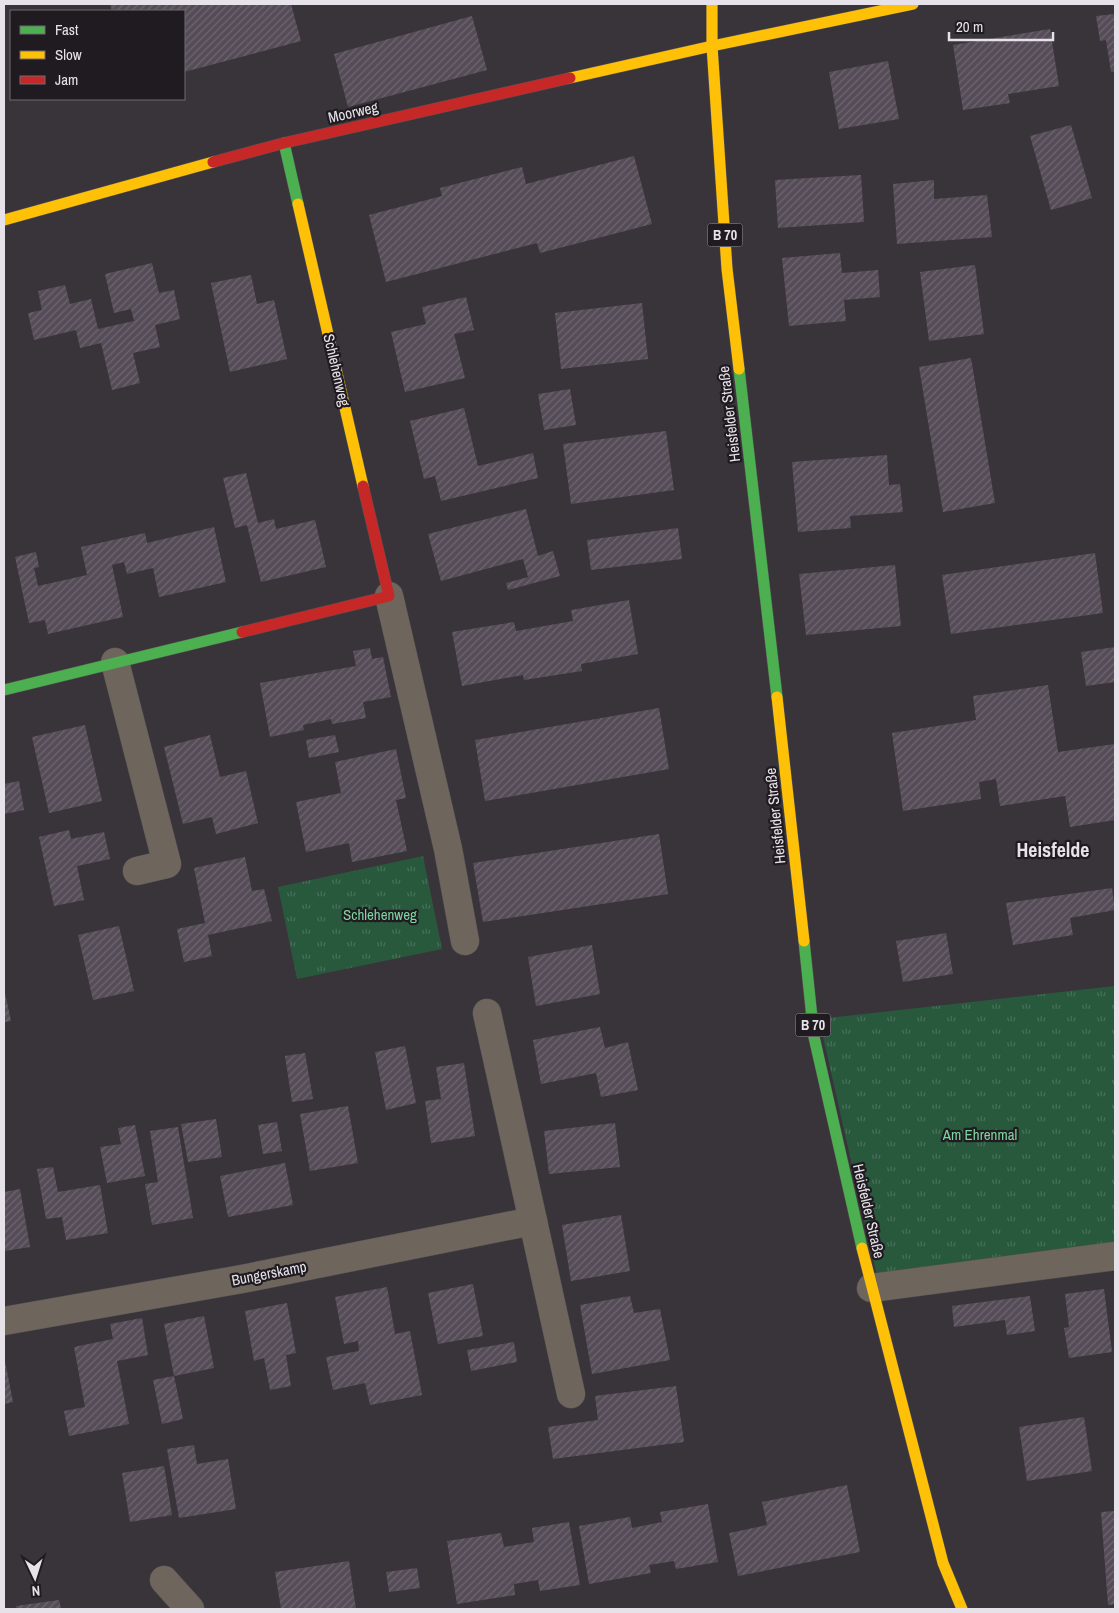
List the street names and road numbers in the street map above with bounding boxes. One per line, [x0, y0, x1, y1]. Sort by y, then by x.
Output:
street label: Moorweg [326, 96, 380, 128]
road number: B 70 [708, 224, 742, 246]
street label: Schlehenweg [318, 332, 356, 408]
street label: Heisfelder Straße [713, 365, 745, 463]
street label: Heisfelder Straße [760, 767, 790, 865]
road number: B 70 [796, 1014, 830, 1036]
street label: Heisfelder Straße [848, 1162, 890, 1260]
street label: Bungerskamp [230, 1255, 308, 1291]

